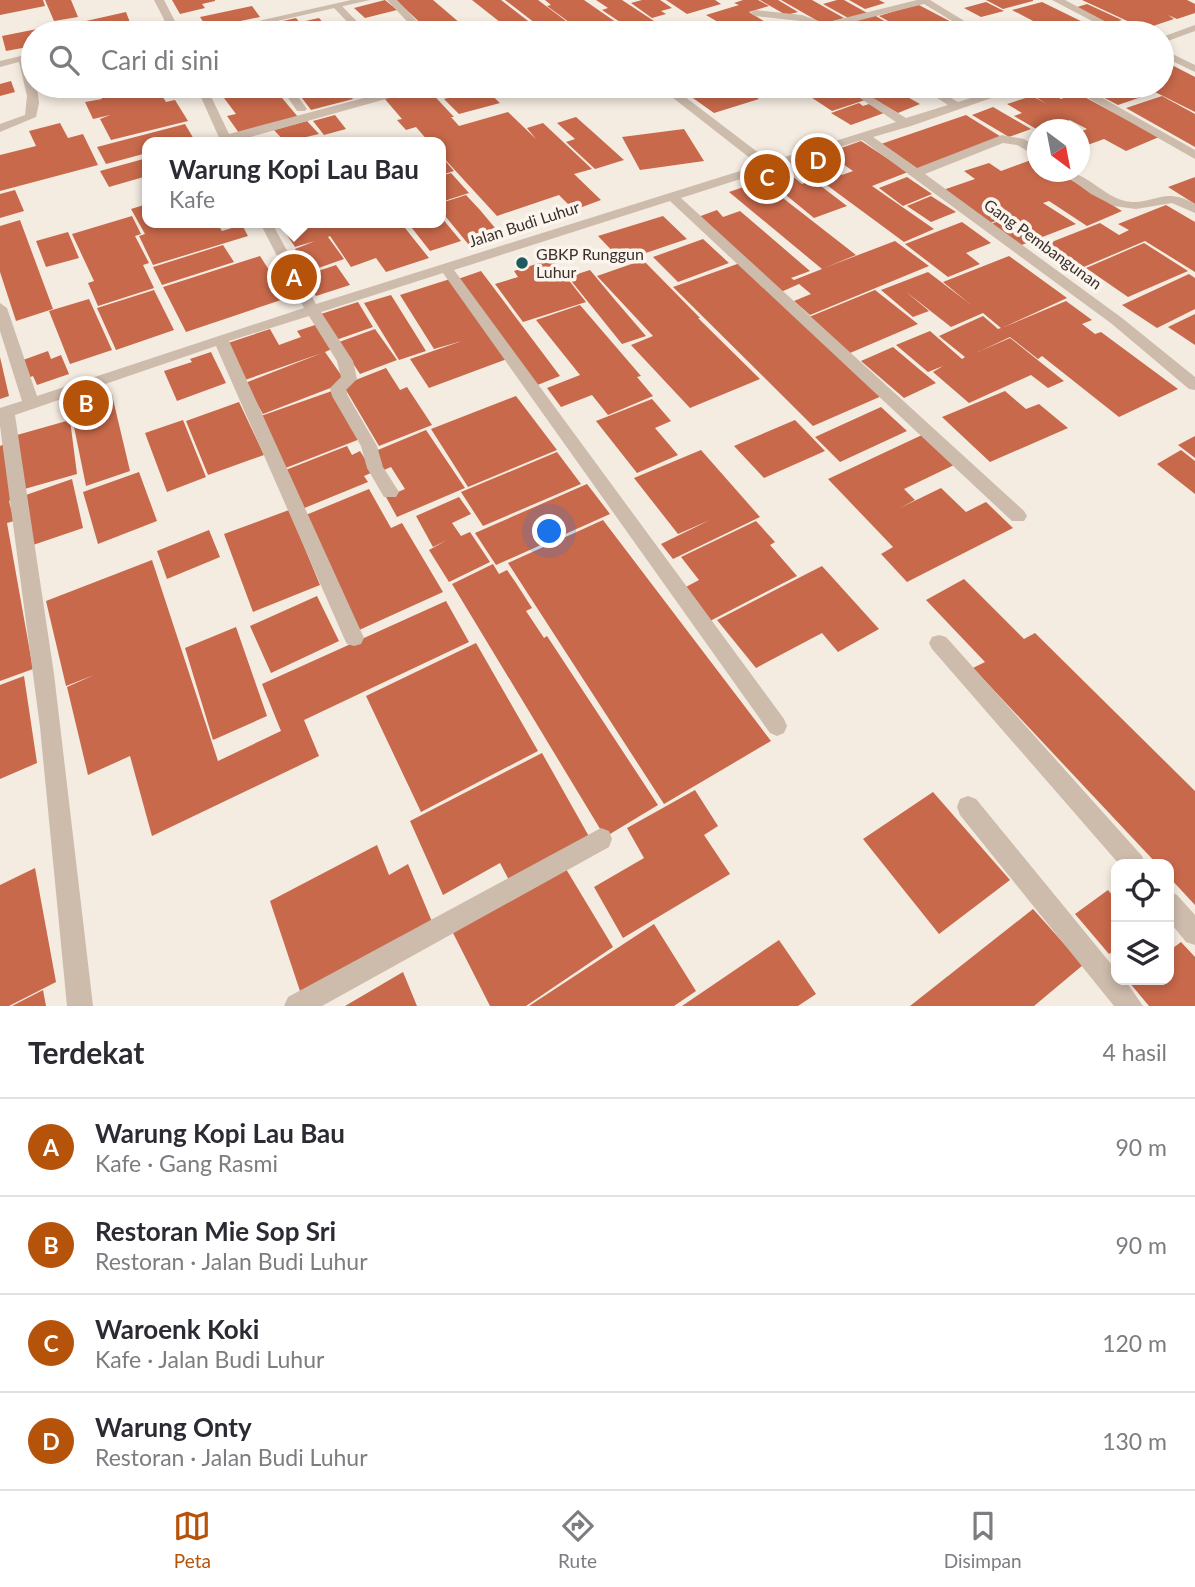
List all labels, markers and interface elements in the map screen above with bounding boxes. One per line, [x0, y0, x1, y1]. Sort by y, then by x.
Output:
search box [21, 21, 1174, 98]
icon: search [45, 41, 83, 79]
text: Cari di sini [101, 44, 219, 76]
north arrow [1027, 119, 1090, 182]
pin: D [795, 134, 841, 186]
popup [142, 137, 446, 228]
pin: C [744, 151, 790, 203]
text: Warung Kopi Lau Bau [169, 153, 419, 185]
text: Kafe [169, 185, 215, 213]
street label: Gang Pembangunan [981, 195, 1106, 293]
street label: Jalan Budi Luhur [466, 197, 582, 250]
place label: GBKP Runggun Luhur [536, 244, 644, 281]
pin: A [271, 251, 317, 303]
marker: GBKP Runggun Luhur [514, 255, 530, 271]
pin: B [63, 377, 109, 429]
your location [532, 514, 566, 548]
map controls [1111, 859, 1174, 985]
button: locate [1111, 859, 1174, 922]
button: layers [1111, 922, 1174, 985]
text: Terdekat [28, 1034, 144, 1070]
text: 4 hasil [1103, 1038, 1167, 1066]
text: Warung Kopi Lau Bau [95, 1117, 345, 1149]
text: A [43, 1133, 59, 1161]
text: 90 m [1116, 1133, 1167, 1161]
text: Kafe · Gang Rasmi [95, 1149, 278, 1177]
text: Restoran Mie Sop Sri [95, 1215, 336, 1247]
text: B [43, 1231, 59, 1259]
text: 90 m [1116, 1231, 1167, 1259]
text: Restoran · Jalan Budi Luhur [95, 1247, 368, 1275]
text: Waroenk Koki [95, 1313, 259, 1345]
text: C [43, 1329, 59, 1357]
text: 120 m [1102, 1329, 1167, 1357]
text: Kafe · Jalan Budi Luhur [95, 1345, 324, 1373]
text: Warung Onty [95, 1411, 252, 1443]
text: D [42, 1427, 60, 1455]
text: 130 m [1102, 1427, 1167, 1455]
text: Restoran · Jalan Budi Luhur [95, 1443, 368, 1471]
tab: Peta [173, 1507, 211, 1572]
tab: Rute [558, 1507, 597, 1572]
tab: Disimpan [944, 1507, 1022, 1572]

